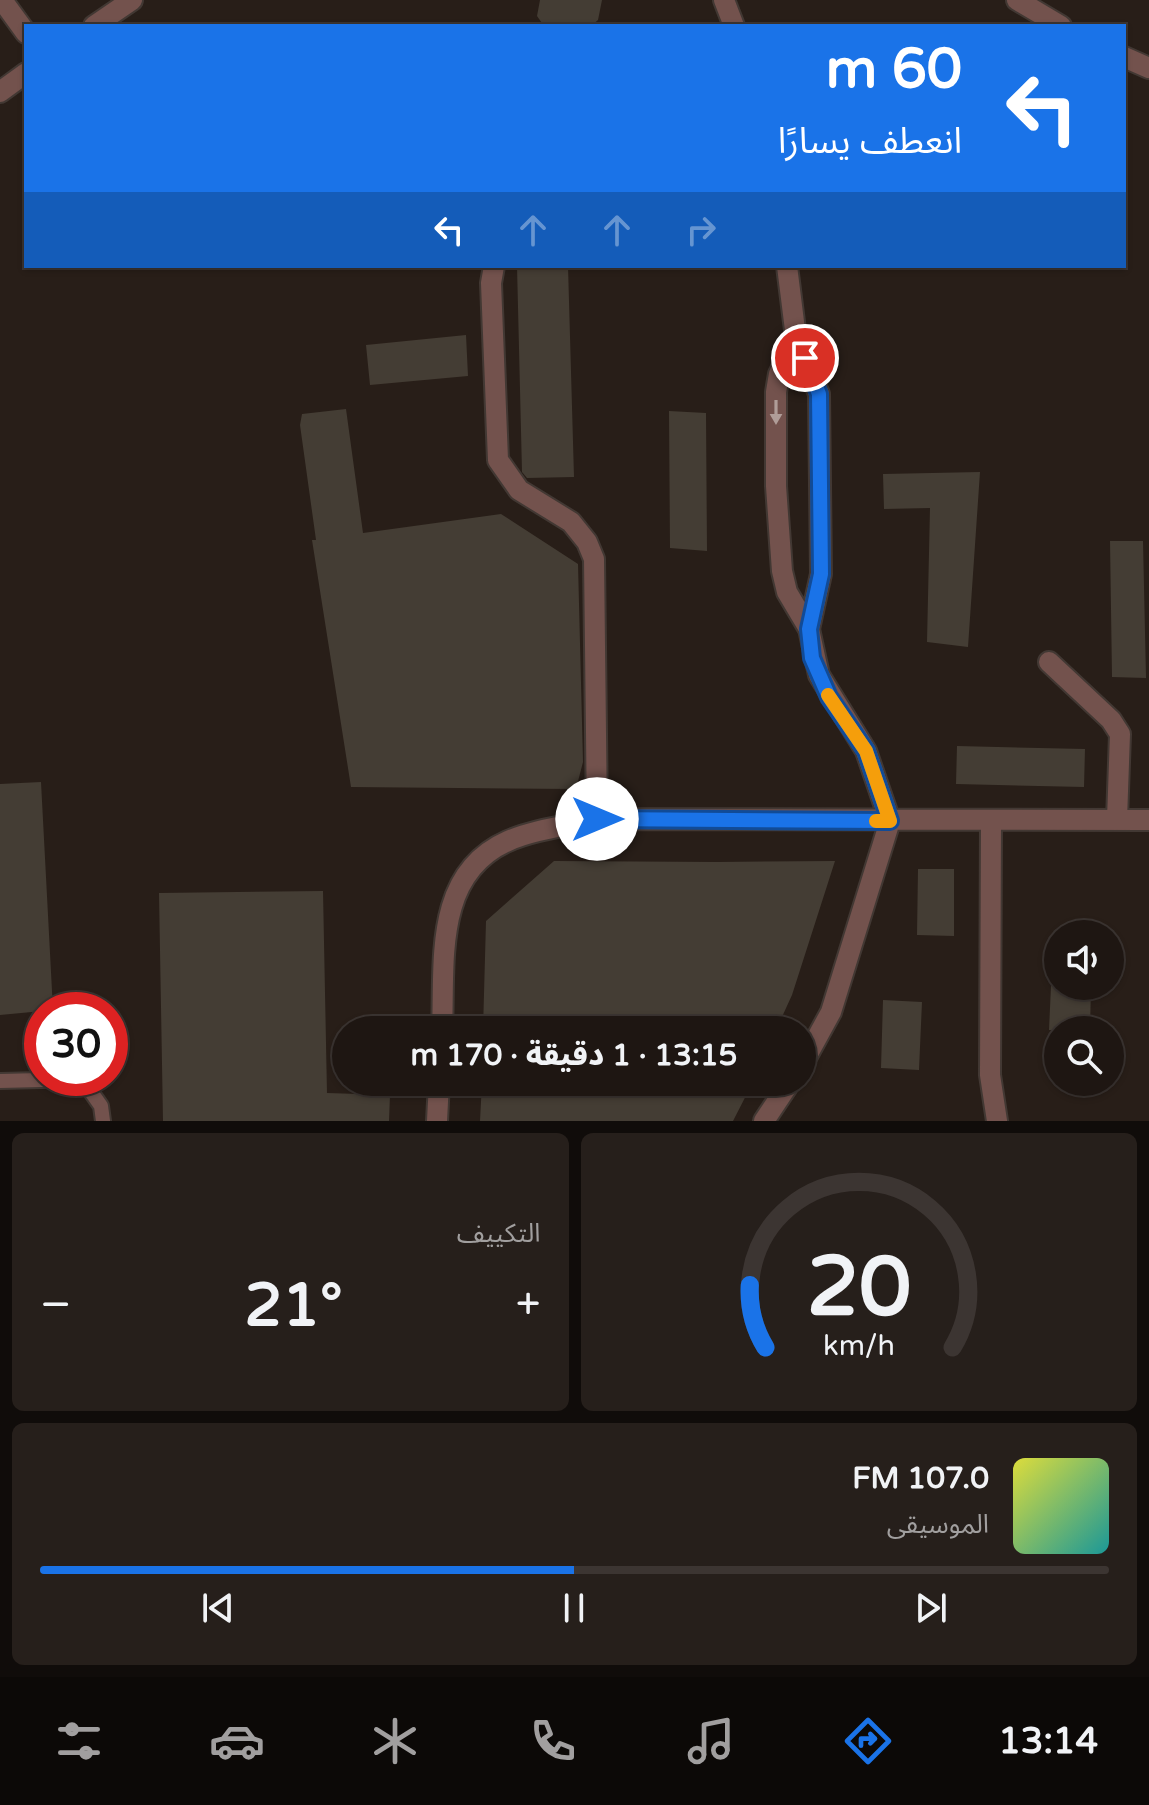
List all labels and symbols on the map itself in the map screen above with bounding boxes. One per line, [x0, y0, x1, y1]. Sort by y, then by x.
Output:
pin [771, 324, 839, 392]
one-way arrow [770, 400, 782, 425]
position arrow [555, 777, 639, 861]
speed limit sign: 30 [24, 992, 128, 1096]

